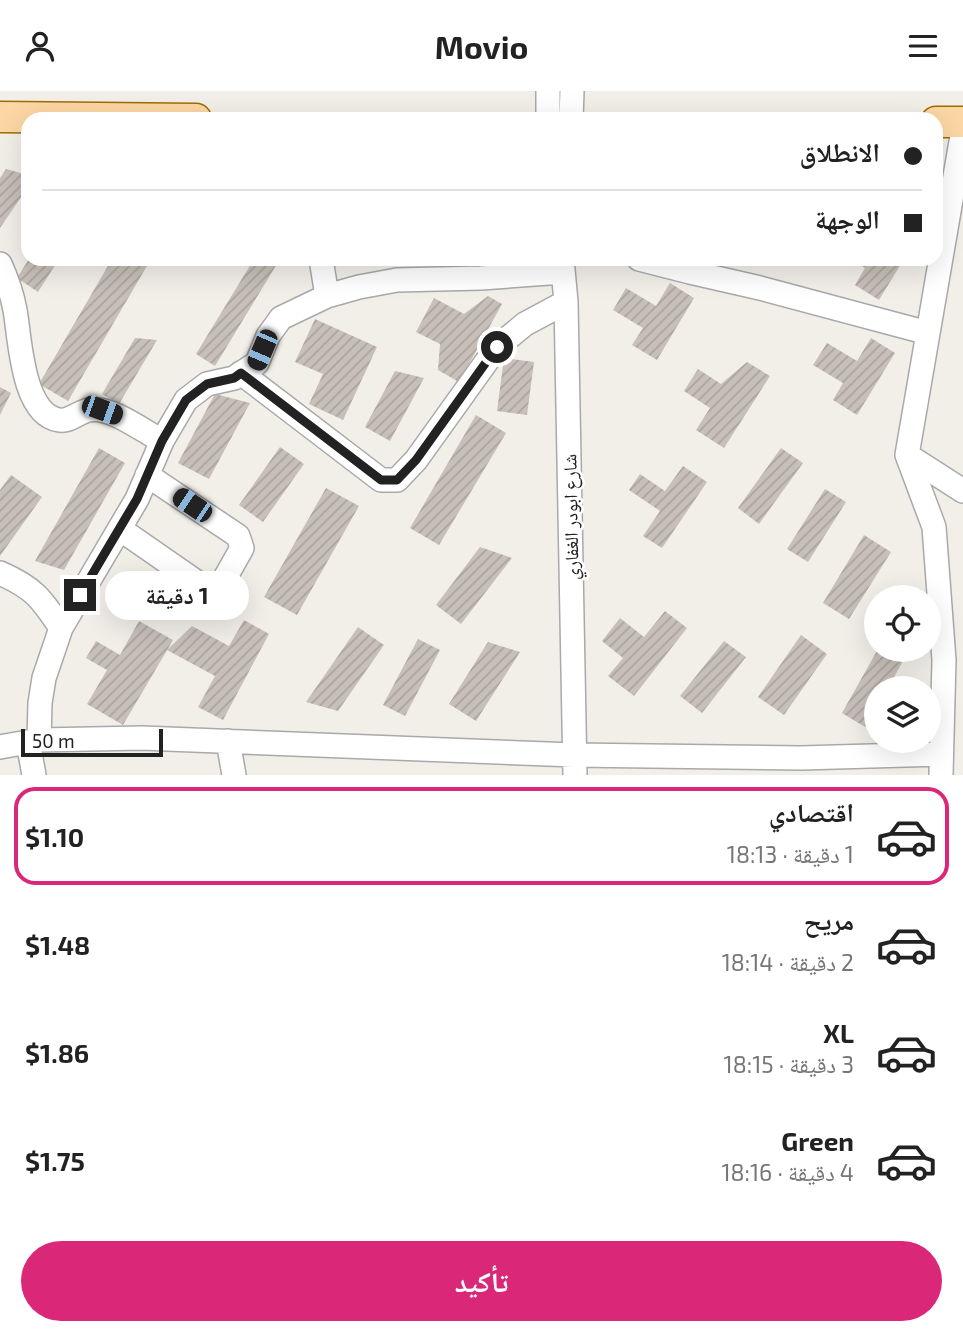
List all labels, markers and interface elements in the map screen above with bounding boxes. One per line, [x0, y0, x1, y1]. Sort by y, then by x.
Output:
icon: person [21, 27, 59, 65]
text: Movio [435, 27, 528, 65]
icon: menu [904, 27, 942, 65]
text: الانطلاق [800, 136, 880, 167]
text: الوجهة [815, 203, 880, 234]
car [245, 327, 280, 373]
route start [481, 331, 513, 363]
car [79, 393, 126, 427]
street label: شارع ابودر الغفاري [557, 454, 587, 580]
car [169, 485, 216, 525]
callout: 1 دقيقة [104, 571, 248, 619]
route end [64, 579, 96, 611]
text: 1 دقيقة [145, 581, 209, 609]
map controls [864, 585, 941, 753]
button: locate [864, 585, 941, 662]
button: layers [864, 676, 941, 753]
scale bar [21, 726, 163, 758]
text: 50 m [32, 729, 75, 752]
text: اقتصادي [769, 796, 854, 827]
icon: car [875, 805, 938, 868]
text: $1.10 [25, 821, 84, 852]
text: 1 دقيقة · 18:13 [727, 840, 854, 868]
text: مريح [804, 904, 854, 935]
icon: car [875, 913, 938, 976]
text: $1.48 [25, 929, 90, 960]
text: 2 دقيقة · 18:14 [722, 948, 854, 976]
text: XL [823, 1017, 854, 1048]
icon: car [875, 1021, 938, 1084]
text: $1.86 [25, 1037, 89, 1068]
text: 3 دقيقة · 18:15 [724, 1050, 854, 1078]
text: Green [781, 1125, 854, 1156]
icon: car [875, 1129, 938, 1192]
text: $1.75 [25, 1145, 85, 1176]
text: 4 دقيقة · 18:16 [721, 1158, 854, 1186]
button: تأكيد [21, 1241, 942, 1321]

